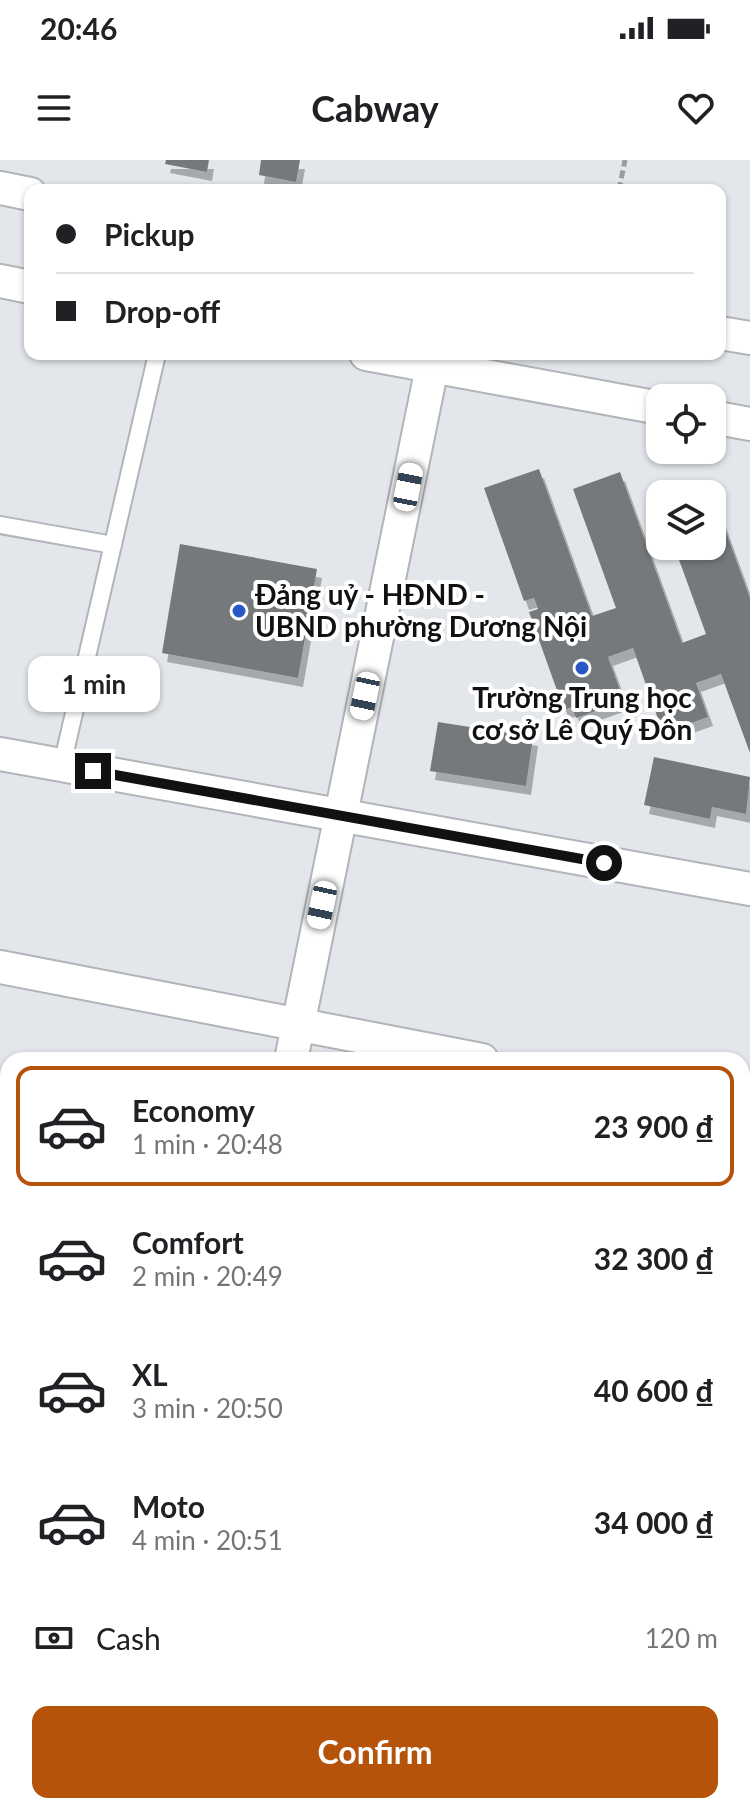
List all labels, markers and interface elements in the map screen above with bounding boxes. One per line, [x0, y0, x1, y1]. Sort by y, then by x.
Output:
text: 20:46 [40, 10, 117, 46]
icon: menu [32, 86, 76, 130]
text: Cabway [311, 86, 439, 130]
icon: heart [674, 86, 718, 130]
text: Pickup [104, 216, 195, 252]
text: Drop-off [104, 293, 220, 329]
map controls [646, 384, 726, 560]
button: locate [646, 384, 726, 464]
car [392, 461, 424, 513]
button: layers [646, 480, 726, 560]
place label: Đảng uỷ - HĐND - UBND phường Dương Nội [254, 577, 587, 643]
marker: Đảng uỷ - HĐND - UBND phường Dương Nội [230, 602, 248, 620]
callout: 1 min [27, 655, 159, 711]
marker: Trường Trung học cơ sở Lê Quý Đôn [573, 659, 591, 677]
text: 1 min [62, 668, 126, 700]
car [348, 670, 382, 722]
place label: Trường Trung học cơ sở Lê Quý Đôn [472, 680, 692, 746]
route end [75, 753, 111, 789]
route start [586, 845, 622, 881]
car [305, 879, 339, 931]
icon: car [36, 1090, 108, 1162]
text: Economy [132, 1092, 255, 1128]
text: 23 900 ₫ [594, 1108, 714, 1144]
text: 1 min · 20:48 [132, 1128, 283, 1160]
icon: car [36, 1222, 108, 1294]
text: Comfort [132, 1224, 244, 1260]
text: 32 300 ₫ [594, 1240, 714, 1276]
text: 2 min · 20:49 [132, 1260, 283, 1292]
icon: car [36, 1354, 108, 1426]
text: XL [132, 1356, 168, 1392]
text: 40 600 ₫ [594, 1372, 714, 1408]
text: 3 min · 20:50 [132, 1392, 283, 1424]
icon: car [36, 1486, 108, 1558]
text: Moto [132, 1488, 205, 1524]
text: 34 000 ₫ [594, 1504, 714, 1540]
text: 4 min · 20:51 [132, 1524, 283, 1556]
icon: cash [32, 1616, 76, 1660]
text: Cash [96, 1620, 161, 1656]
text: 120 m [645, 1622, 718, 1654]
button: Confirm [32, 1706, 718, 1798]

